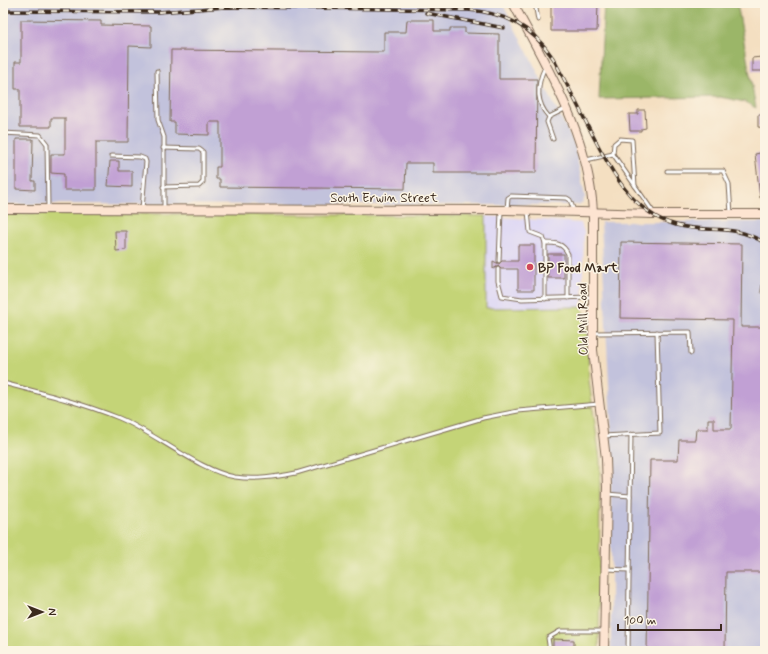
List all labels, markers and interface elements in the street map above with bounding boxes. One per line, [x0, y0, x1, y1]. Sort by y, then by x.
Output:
street label: South Erwin Street [330, 190, 438, 207]
place label: BP Food Mart [538, 260, 618, 277]
marker: BP Food Mart [525, 262, 535, 272]
street label: Old Mill Road [574, 283, 593, 355]
north arrow [22, 592, 62, 632]
scale bar [618, 606, 721, 632]
text: N [44, 608, 58, 616]
text: 100 m [624, 613, 656, 629]

